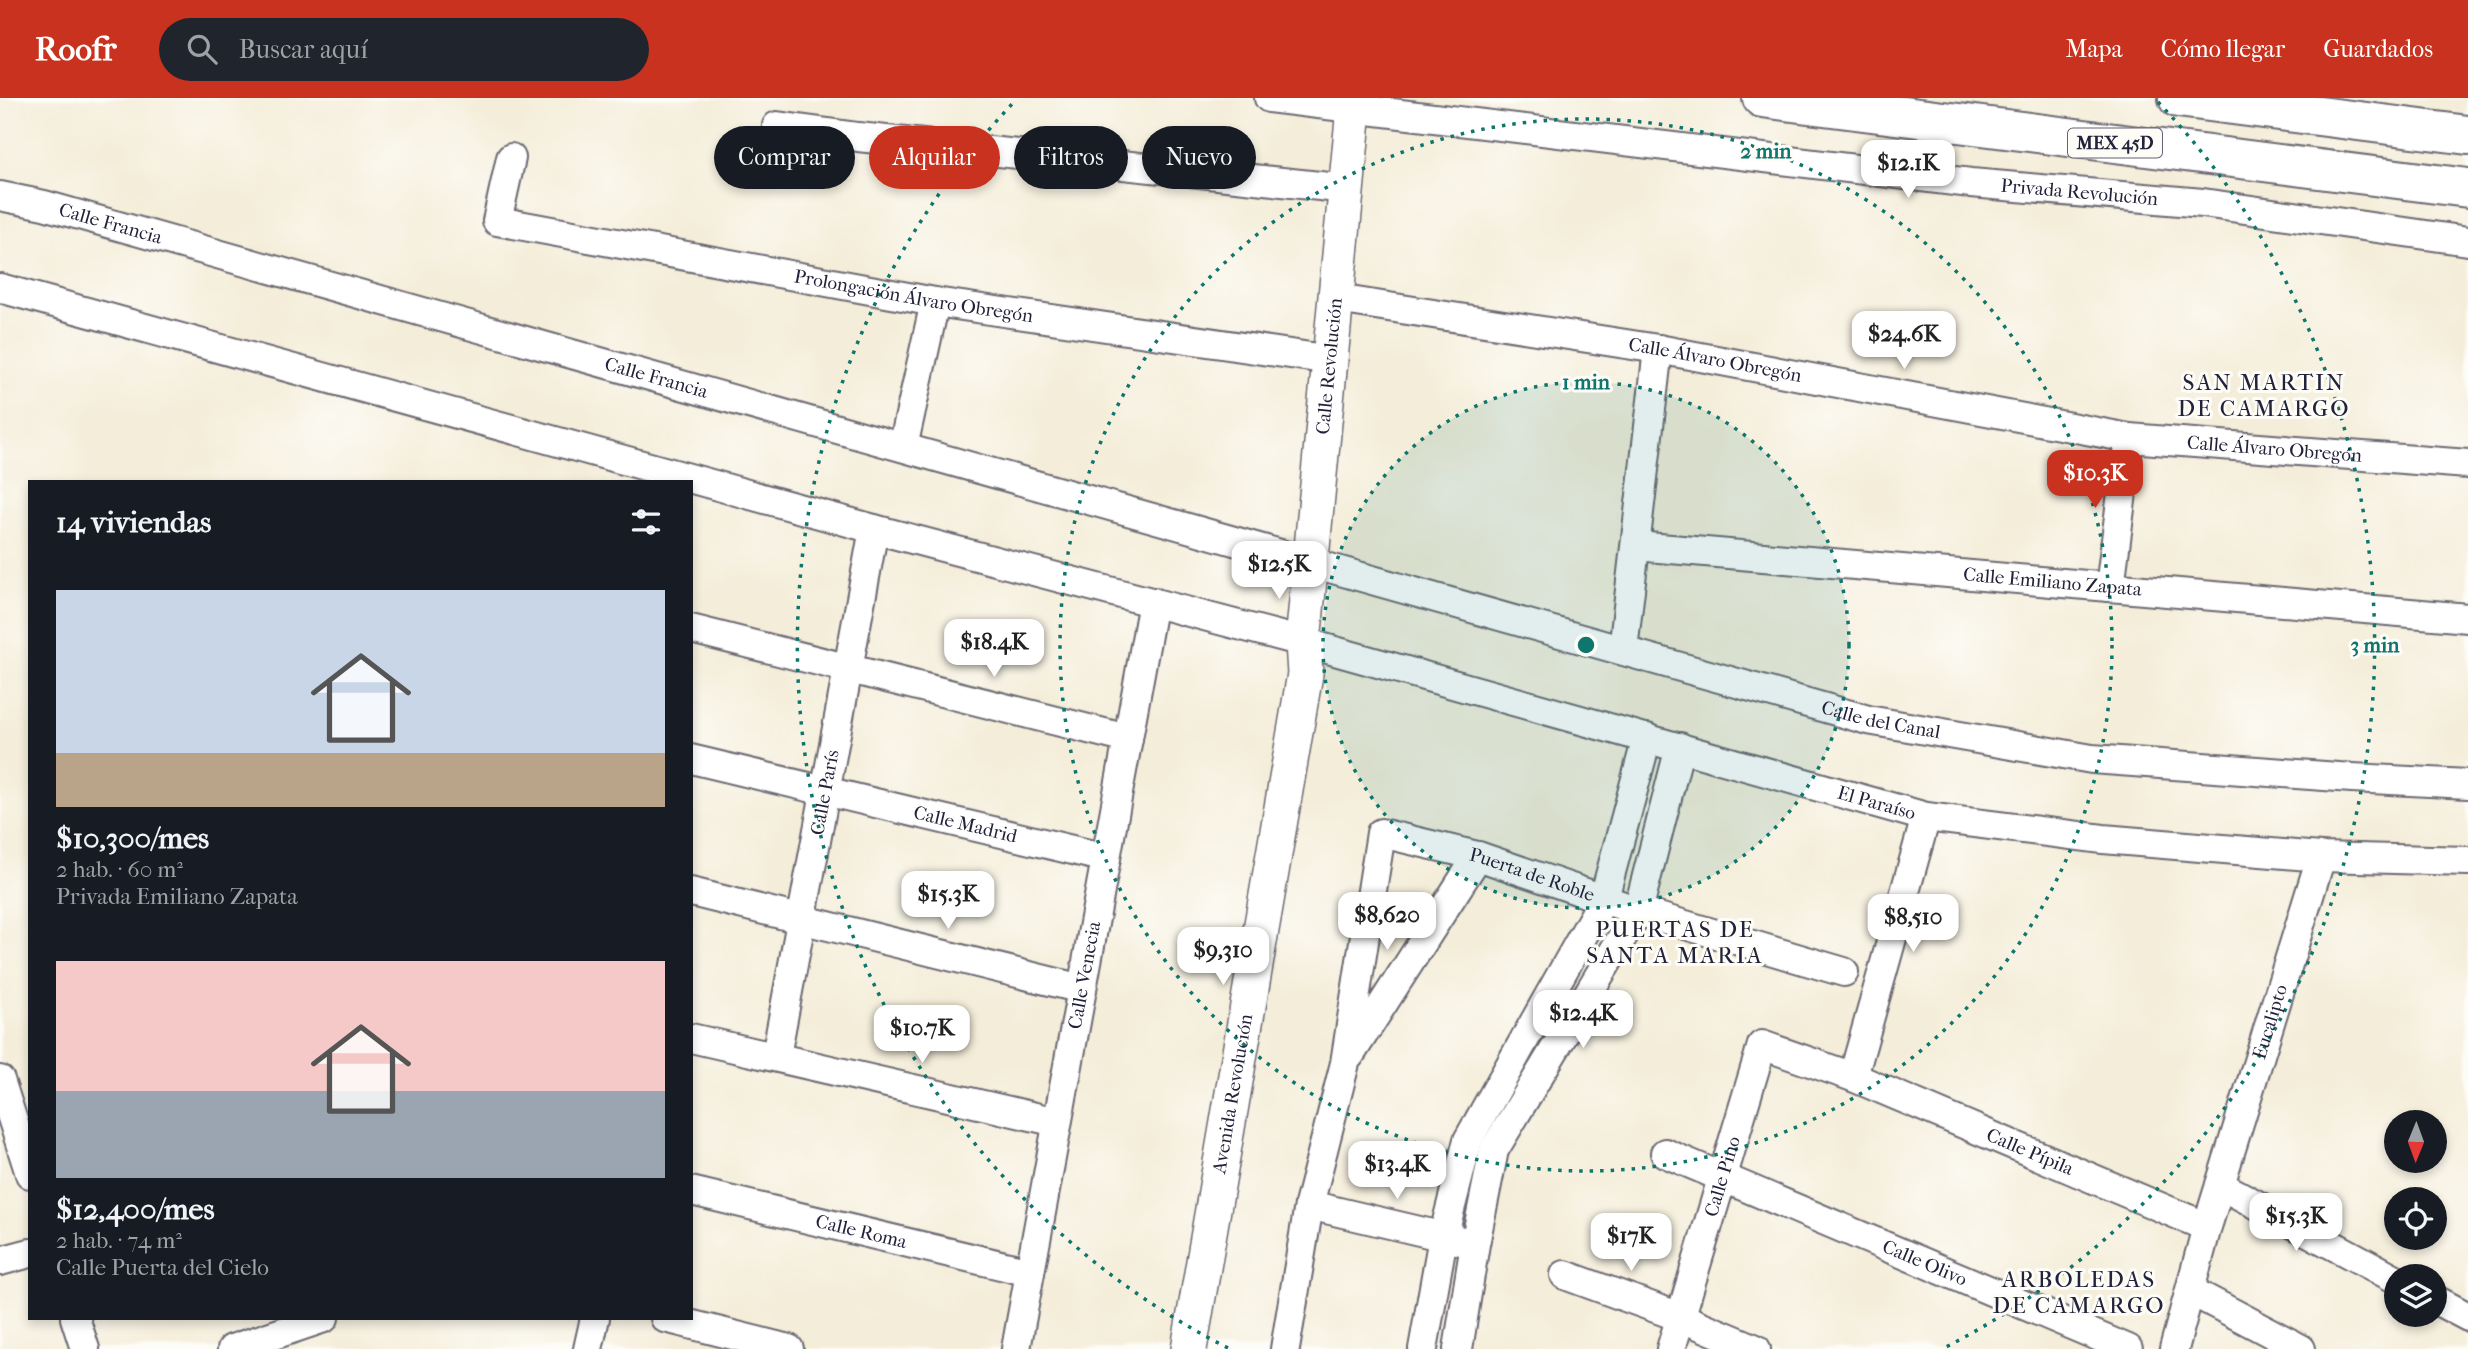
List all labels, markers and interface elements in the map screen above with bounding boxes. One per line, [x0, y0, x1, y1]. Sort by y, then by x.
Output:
search box [159, 18, 649, 81]
text: Roofr [35, 30, 117, 69]
icon: search [183, 30, 221, 68]
text: Buscar aquí [239, 34, 368, 65]
text: Mapa [2065, 35, 2123, 63]
text: Cómo llegar [2161, 35, 2285, 63]
text: Guardados [2323, 35, 2433, 63]
chip: Comprar [714, 126, 855, 189]
chip: Alquilar [869, 126, 1000, 189]
chip: Filtros [1014, 126, 1128, 189]
chip: Nuevo [1142, 126, 1256, 189]
road number: MEX 45D [2068, 129, 2162, 158]
text: 2 min [1740, 139, 1792, 163]
pin: $12.1K [1851, 140, 1965, 200]
text: $12.1K [1877, 149, 1939, 176]
street label: Privada Revolución [2000, 175, 2159, 210]
street label: Calle Francia [56, 199, 165, 249]
street label: Prolongación Álvaro Obregón [792, 265, 1035, 327]
street label: Calle Revolución [1312, 297, 1347, 435]
pin: $24.6K [1847, 312, 1961, 371]
text: $24.6K [1868, 320, 1940, 347]
street label: Calle Álvaro Obregón [1627, 334, 1803, 387]
street label: Calle Francia [602, 353, 710, 403]
district label: SAN MARTIN DE CAMARGO [2177, 369, 2351, 422]
text: 1 min [1562, 370, 1611, 394]
street label: Calle Álvaro Obregón [2186, 431, 2363, 467]
pin: $10.3K [2038, 450, 2152, 510]
text: $10.3K [2063, 459, 2127, 486]
icon: filters [627, 503, 665, 541]
text: 14 viviendas [56, 505, 211, 540]
pin: $12.5K [1222, 542, 1336, 601]
text: $12.5K [1248, 550, 1310, 577]
street label: Calle Emiliano Zapata [1962, 563, 2143, 601]
pin: $18.4K [937, 620, 1051, 679]
text: $18.4K [960, 628, 1028, 655]
centre of rings [1574, 633, 1598, 657]
text: 3 min [2351, 633, 2400, 657]
icon: home [298, 635, 424, 761]
street label: Calle del Canal [1819, 696, 1942, 743]
street label: Calle París [806, 748, 844, 837]
street label: El Paraíso [1835, 782, 1918, 825]
street label: Calle Madrid [911, 801, 1020, 848]
text: $10,300/mes [56, 821, 209, 856]
street label: Puerta de Roble [1467, 843, 1597, 906]
text: 2 hab. · 60 m² [56, 856, 183, 883]
pin: $15.3K [891, 872, 1005, 931]
text: $15.3K [917, 880, 979, 907]
text: Privada Emiliano Zapata [56, 883, 298, 910]
pin: $8,620 [1330, 892, 1444, 952]
pin: $8,510 [1856, 894, 1970, 954]
text: $8,620 [1354, 901, 1420, 928]
text: $8,510 [1884, 903, 1942, 930]
district label: PUERTAS DE SANTA MARIA [1586, 916, 1764, 969]
street label: Calle Venecia [1064, 919, 1105, 1031]
pin: $9,310 [1166, 928, 1280, 987]
text: $9,310 [1193, 936, 1253, 963]
street label: Eucalipto [2248, 981, 2292, 1062]
pin: $12.4K [1526, 990, 1640, 1050]
text: $12.4K [1549, 999, 1617, 1026]
icon: home [298, 1006, 424, 1132]
pin: $10.7K [865, 1006, 979, 1065]
street label: Avenida Revolución [1208, 1012, 1257, 1176]
text: $10.7K [890, 1014, 954, 1041]
north arrow [2384, 1110, 2446, 1172]
map controls [2384, 1110, 2447, 1327]
street label: Calle Pípila [1983, 1124, 2077, 1180]
street label: Calle Pino [1700, 1133, 1745, 1220]
pin: $13.4K [1340, 1142, 1454, 1201]
text: $13.4K [1364, 1150, 1430, 1177]
button: locate [2384, 1187, 2447, 1250]
text: $12,400/mes [56, 1192, 215, 1227]
pin: $15.3K [2239, 1194, 2353, 1253]
text: $15.3K [2265, 1202, 2327, 1229]
street label: Calle Roma [813, 1210, 909, 1253]
pin: $17K [1590, 1214, 1672, 1273]
text: $17K [1607, 1222, 1655, 1249]
text: 2 hab. · 74 m² [56, 1227, 182, 1254]
street label: Calle Olivo [1879, 1235, 1971, 1291]
text: Calle Puerta del Cielo [56, 1254, 269, 1281]
button: layers [2384, 1264, 2447, 1327]
district label: ARBOLEDAS DE CAMARGO [1992, 1266, 2166, 1319]

